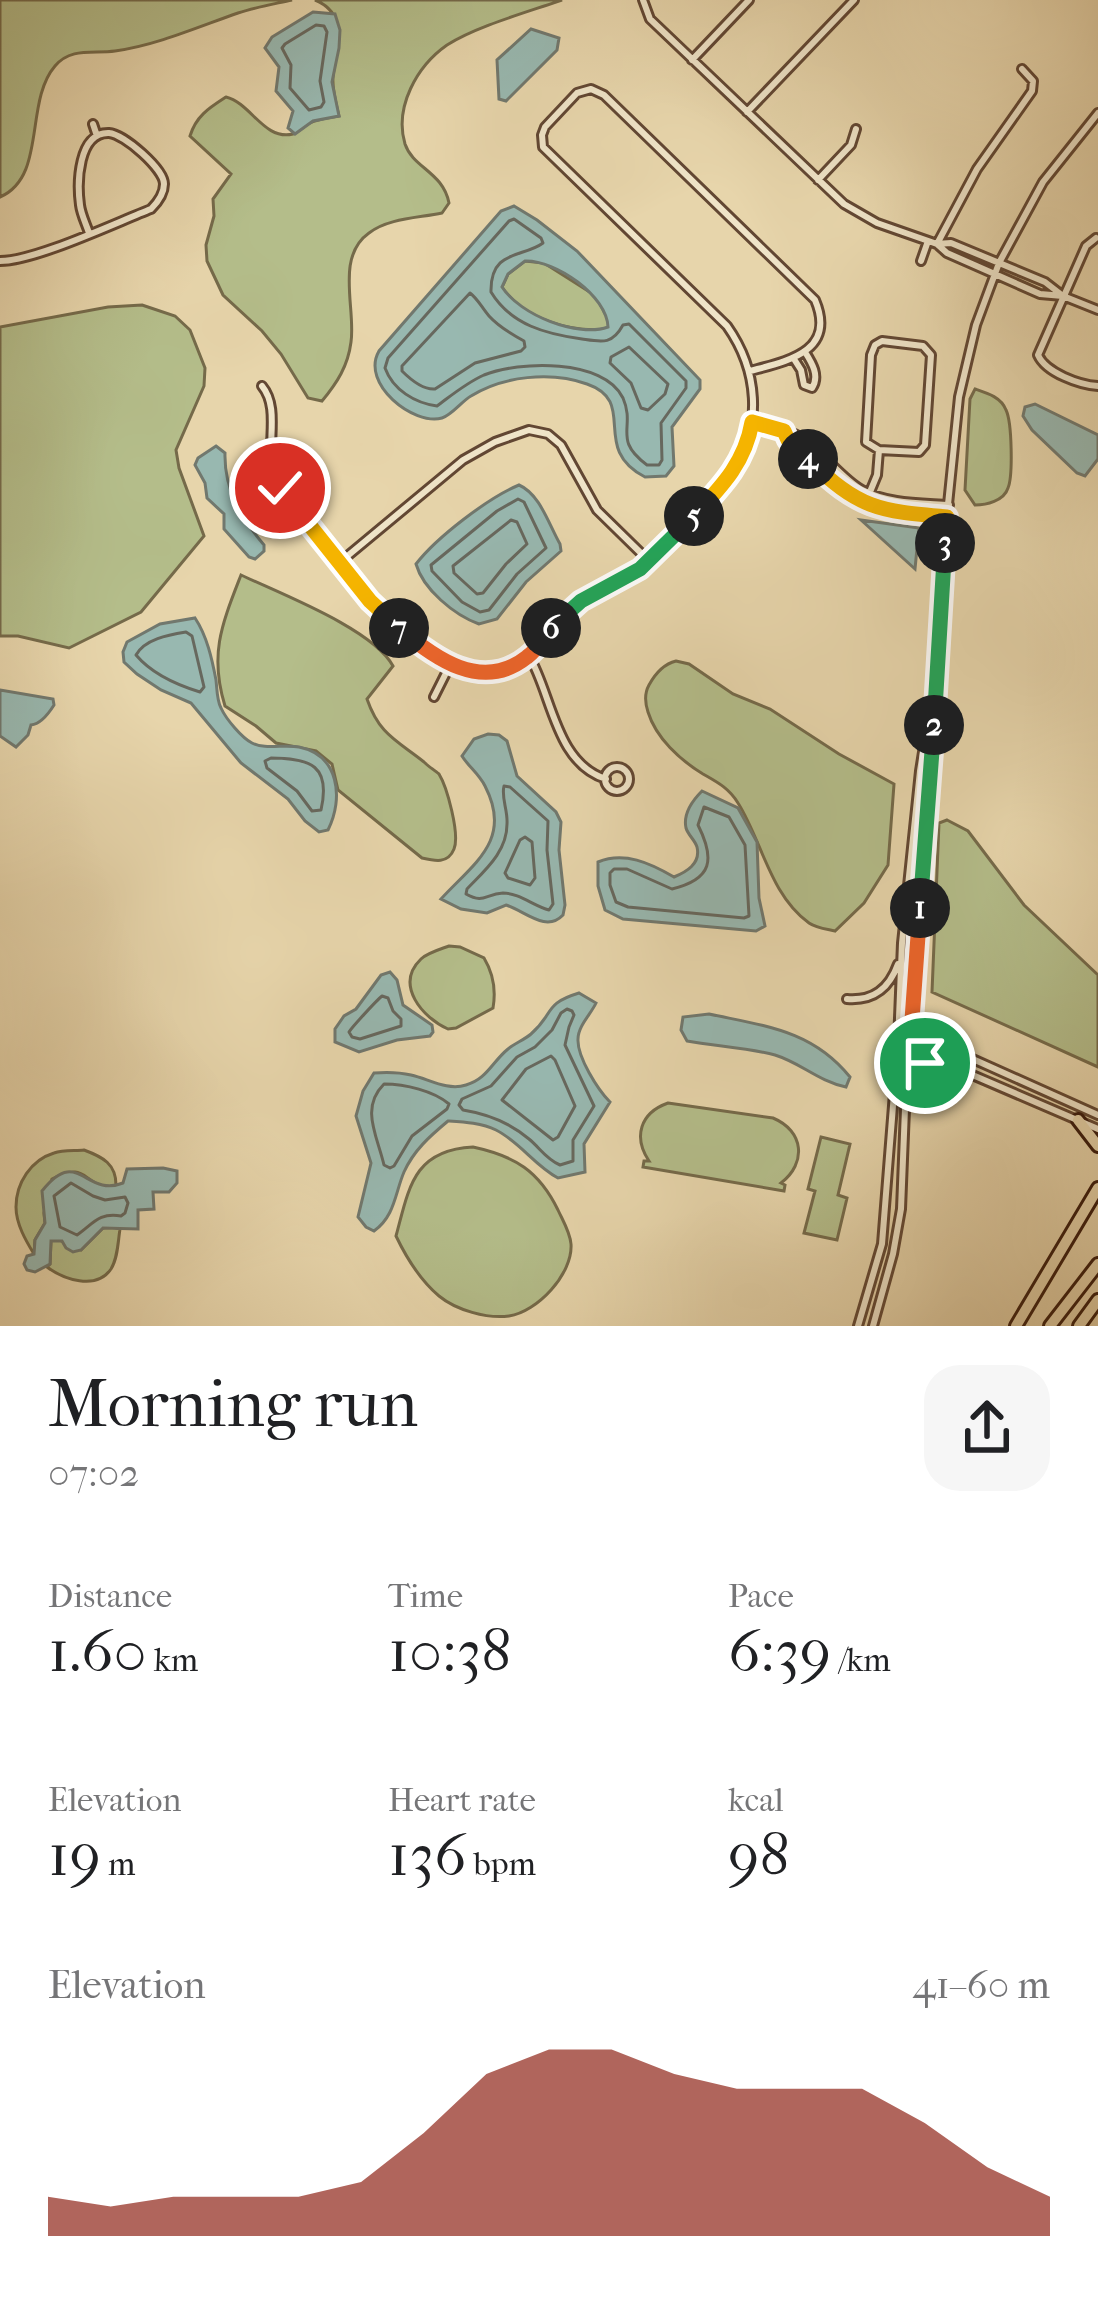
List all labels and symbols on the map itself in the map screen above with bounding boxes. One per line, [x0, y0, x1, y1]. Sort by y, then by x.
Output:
pin: 4 [778, 429, 838, 489]
pin [229, 437, 331, 539]
pin: 5 [664, 486, 724, 546]
pin: 3 [915, 513, 975, 573]
pin: 7 [369, 598, 429, 658]
pin: 6 [521, 598, 581, 658]
pin: 2 [904, 695, 964, 755]
pin: 1 [890, 878, 950, 938]
pin [874, 1012, 976, 1114]

